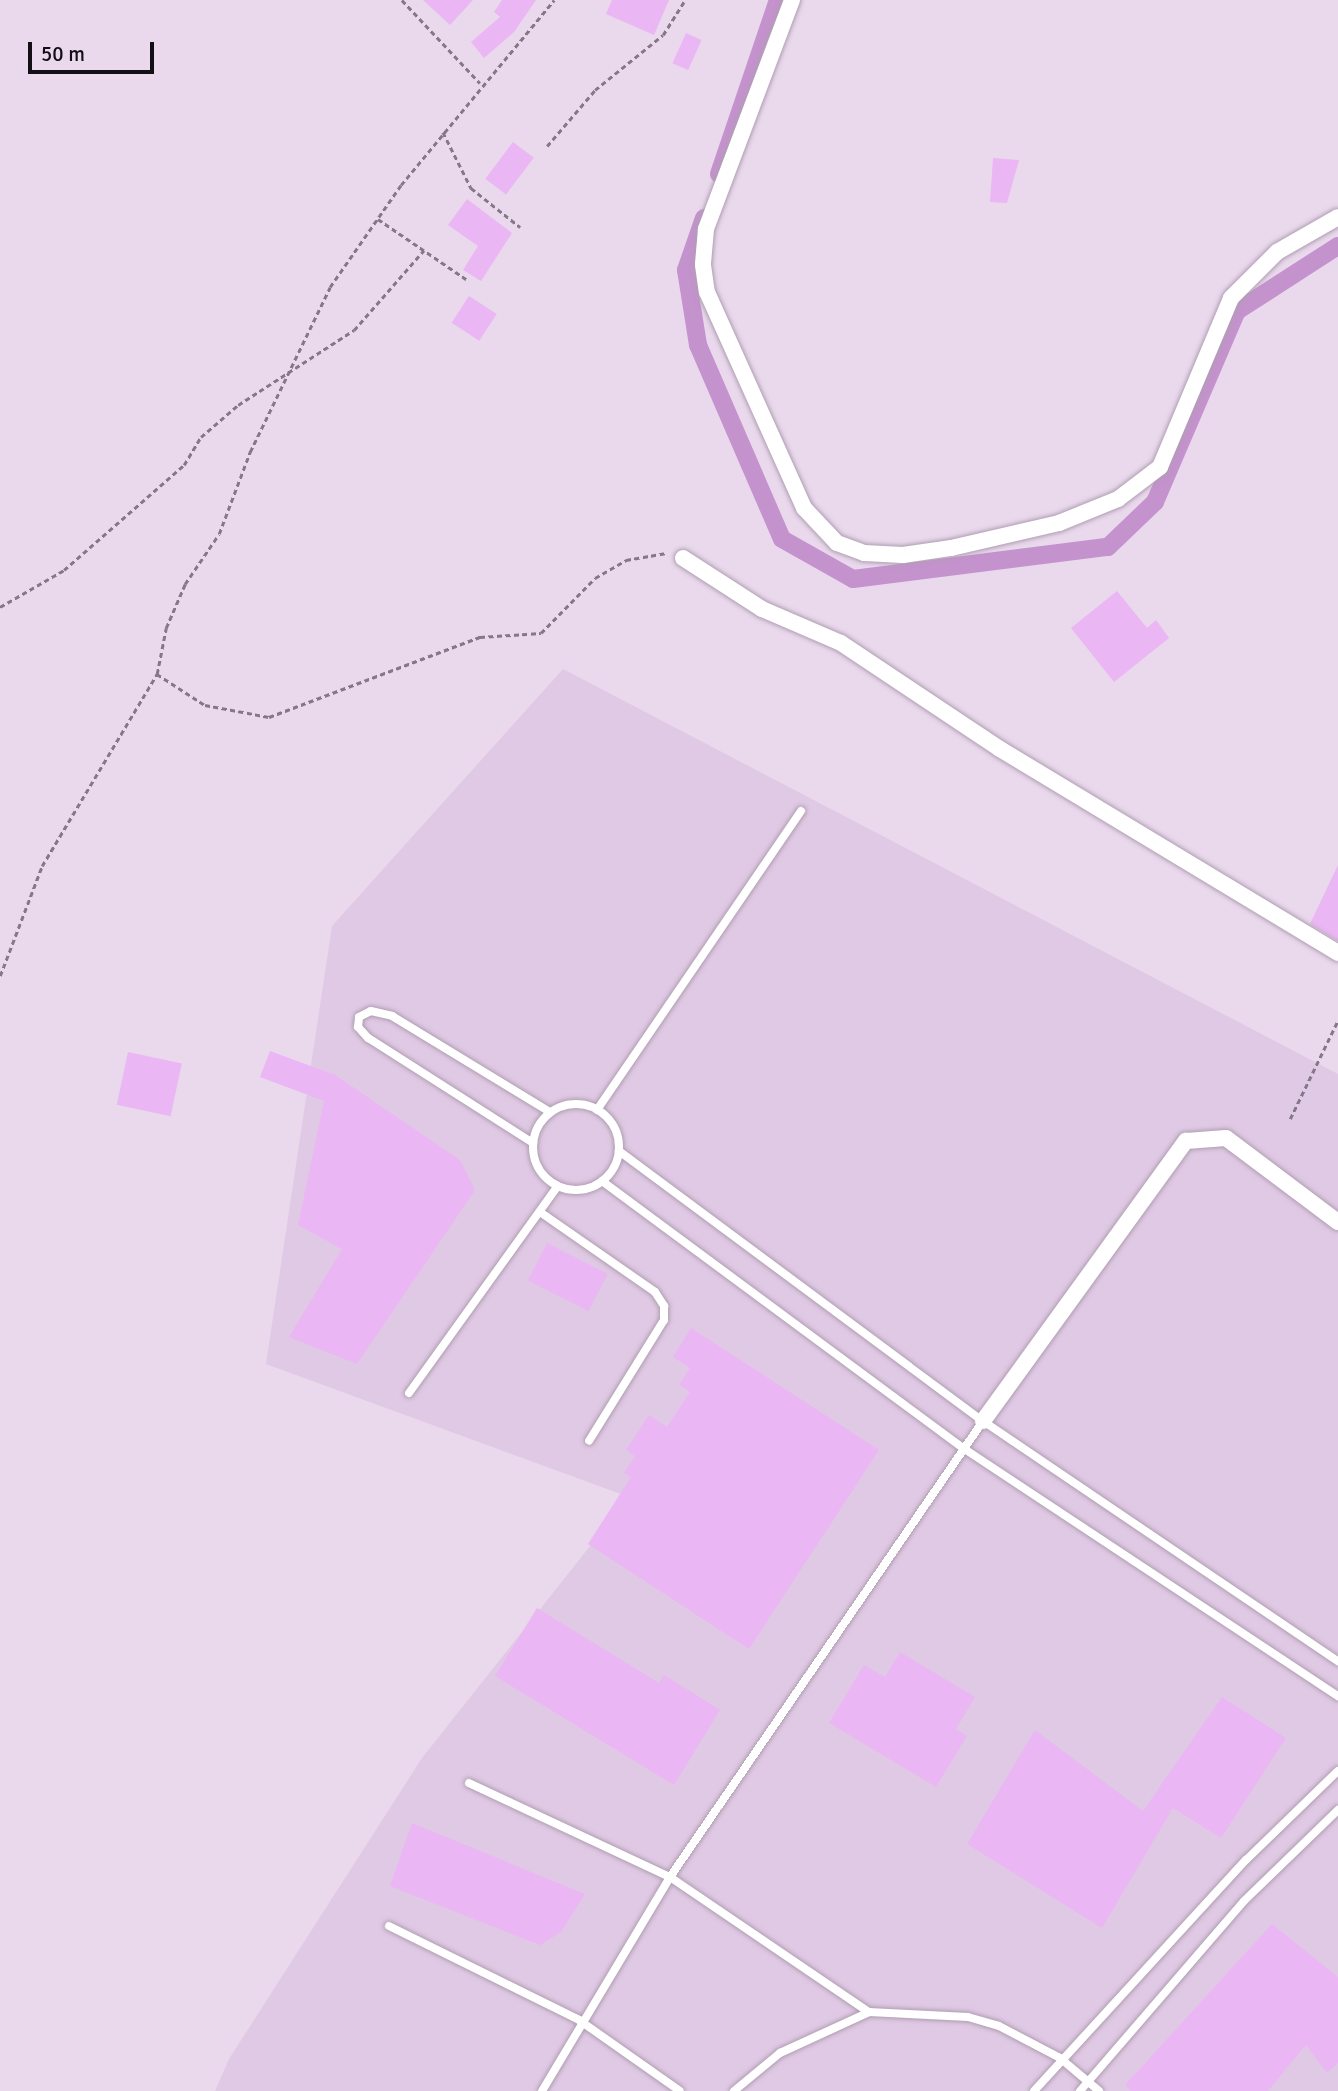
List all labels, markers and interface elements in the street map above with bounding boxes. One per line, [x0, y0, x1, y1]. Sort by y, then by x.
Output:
scale bar [32, 28, 158, 72]
text: 50 m [41, 41, 85, 67]

